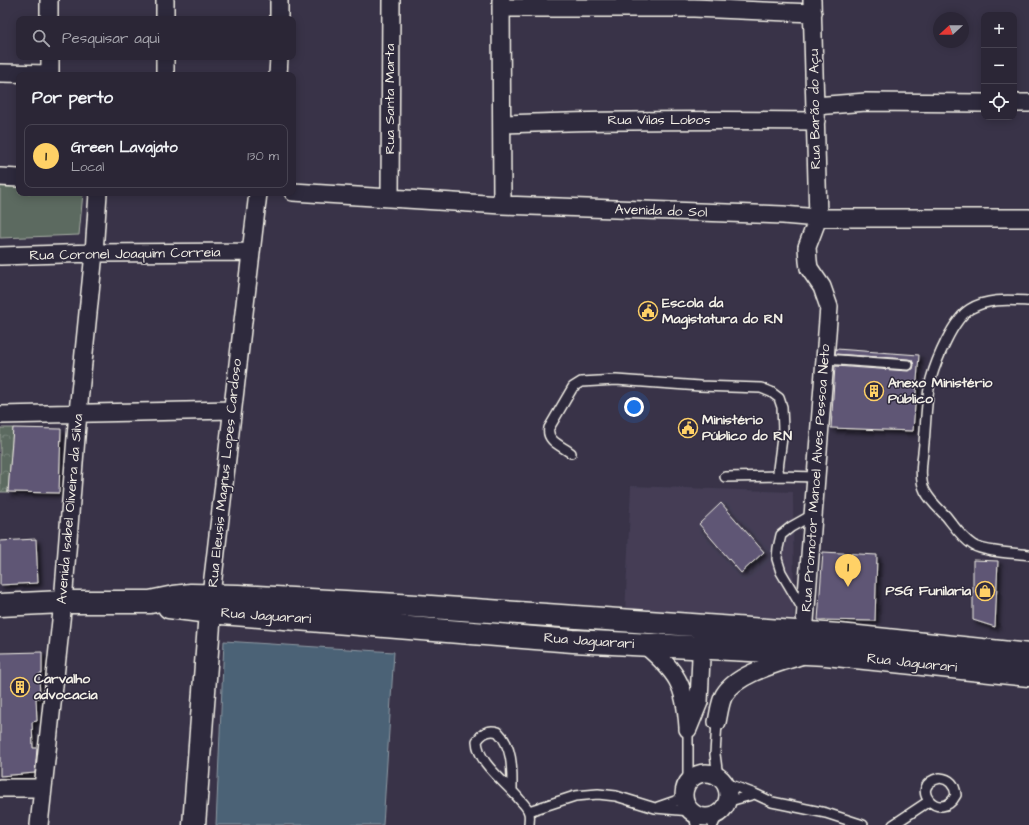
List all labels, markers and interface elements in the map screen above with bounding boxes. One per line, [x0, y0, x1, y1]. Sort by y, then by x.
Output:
north arrow [933, 12, 969, 48]
map controls [981, 12, 1017, 120]
button: + [981, 12, 1017, 48]
search box [16, 16, 296, 60]
icon: search [30, 27, 52, 49]
text: Pesquisar aqui [62, 28, 159, 49]
street label: Rua Santa Marta [380, 44, 400, 154]
street label: Rua Barão do Açu [804, 48, 826, 170]
button: − [981, 48, 1017, 84]
button: locate [981, 84, 1017, 120]
text: Por perto [32, 86, 113, 110]
street label: Rua Vilas Lobos [607, 110, 711, 130]
text: Green Lavajato [71, 137, 178, 158]
text: 1 [45, 147, 47, 165]
text: 130 m [247, 147, 279, 165]
text: Local [71, 158, 104, 176]
street label: Avenida do Sol [614, 199, 708, 223]
street label: Rua Coronel Joaquim Correia [29, 242, 221, 266]
place label: Escola da Magistatura do RN [662, 293, 783, 330]
public building icon: Escola da Magistatura do RN [637, 300, 659, 322]
street label: Rua Promotor Manoel Alves Pessoa Neto [797, 343, 835, 613]
street label: Rua Eleusis Magnus Lopes Cardoso [203, 358, 247, 588]
place label: Anexo Ministério Público [888, 373, 993, 409]
building icon: Anexo Ministério Público [863, 380, 885, 402]
your location [624, 397, 644, 417]
place label: Ministério Público do RN [702, 410, 792, 446]
street label: Avenida Isabel Oliveira da Silva [52, 413, 88, 605]
public building icon: Ministério Público do RN [677, 417, 699, 439]
pin: 1 [835, 554, 861, 587]
shop icon: PSG Funilaria [974, 580, 996, 602]
place label: PSG Funilaria [886, 581, 972, 601]
street label: Rua Jaguarari [220, 603, 312, 629]
street label: Rua Jaguarari [543, 628, 635, 654]
street label: Rua Jaguarari [866, 648, 958, 678]
place label: Carvalho advocacia [33, 669, 98, 705]
building icon: Carvalho advocacia [9, 676, 31, 698]

